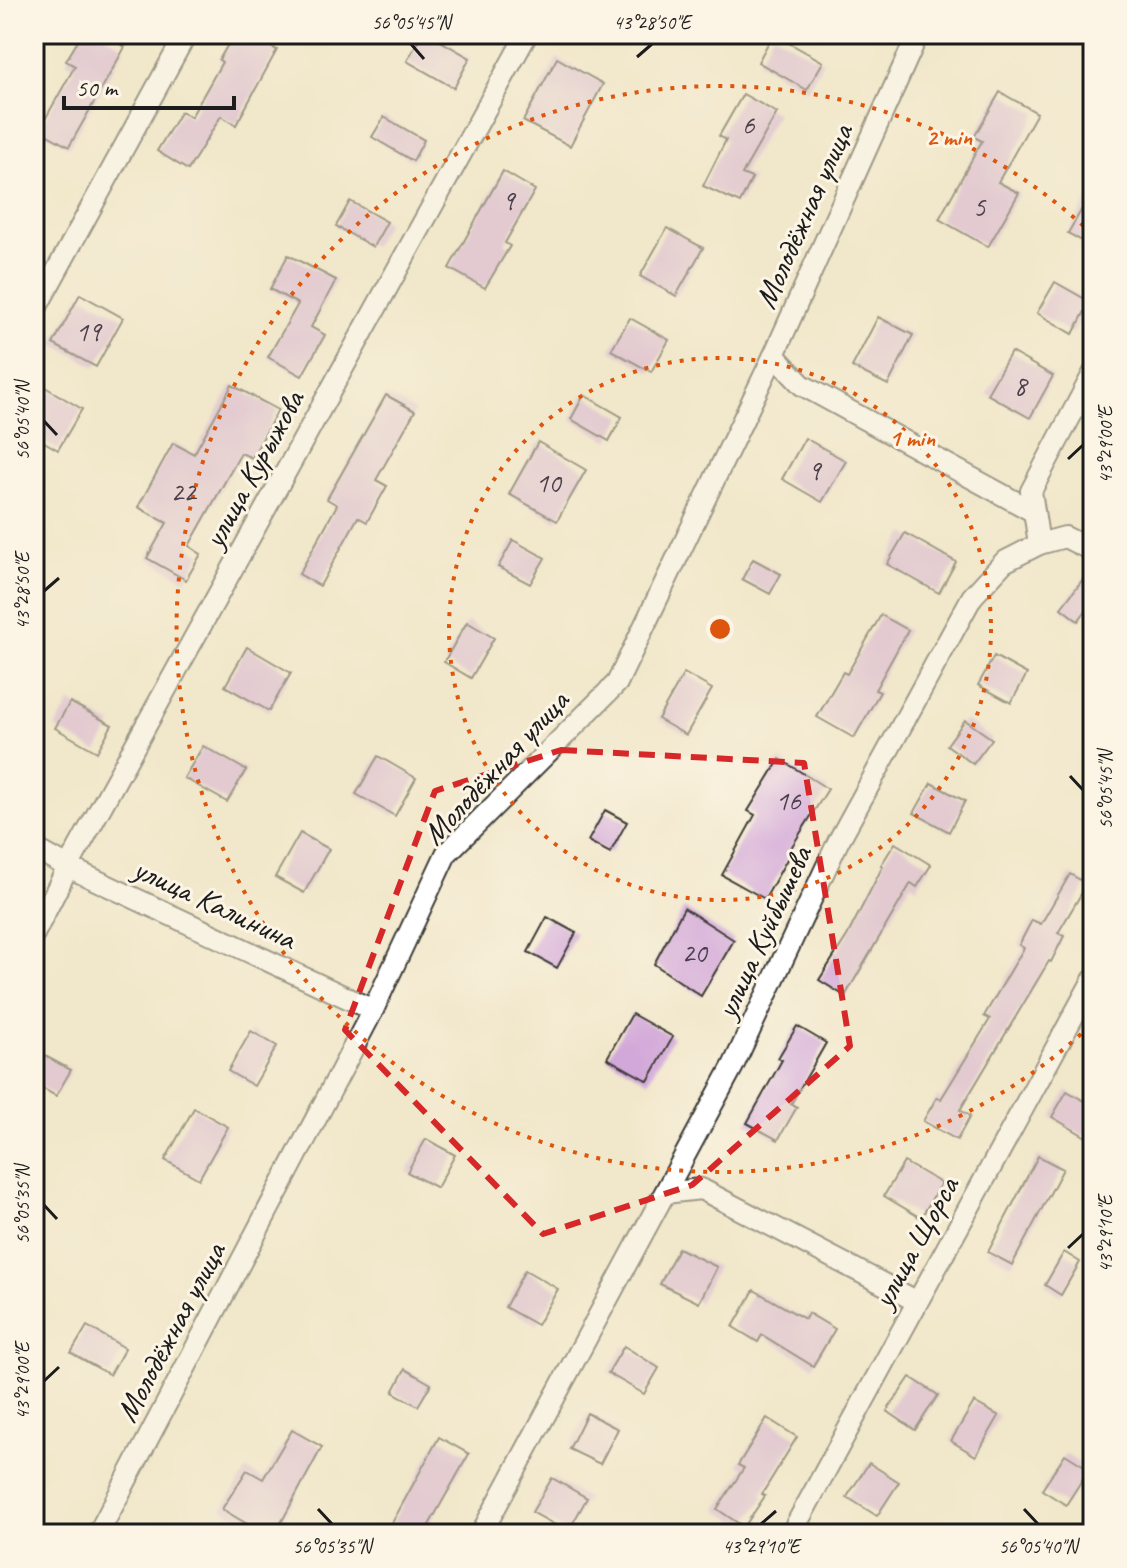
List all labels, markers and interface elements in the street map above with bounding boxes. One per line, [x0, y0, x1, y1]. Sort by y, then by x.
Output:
text: 56°05'45"N [372, 10, 453, 35]
text: 43°28'50"E [613, 10, 693, 35]
scale bar [64, 60, 234, 110]
text: 50 m [76, 73, 119, 103]
house number: 6 [742, 107, 756, 142]
street label: Молодёжная улица [745, 116, 863, 315]
text: 2 min [926, 122, 973, 152]
house number: 9 [502, 183, 517, 218]
house number: 5 [973, 189, 987, 224]
house number: 19 [75, 314, 103, 349]
house number: 8 [1014, 368, 1029, 403]
text: 56°05'40"N [10, 379, 35, 460]
street label: улица Курыжова [192, 381, 315, 557]
text: 43°29'00"E [1093, 404, 1118, 484]
text: 1 min [889, 423, 936, 453]
house number: 9 [808, 453, 823, 488]
house number: 10 [535, 465, 563, 500]
house number: 22 [170, 474, 198, 509]
text: 43°28'50"E [10, 550, 35, 630]
centre of rings [706, 615, 734, 643]
street label: Молодёжная улица [413, 680, 579, 854]
text: 56°05'45"N [1093, 748, 1118, 829]
house number: 16 [775, 783, 802, 818]
street label: улица Куйбышева [705, 838, 822, 1027]
street label: улица Калинина [125, 847, 304, 960]
house number: 20 [681, 935, 709, 970]
text: 56°05'35"N [10, 1163, 35, 1244]
street label: улица Щорса [862, 1168, 969, 1317]
text: 43°29'10"E [1093, 1193, 1118, 1273]
street label: Молодёжная улица [106, 1234, 236, 1429]
text: 43°29'00"E [10, 1340, 35, 1420]
text: 56°05'35"N [293, 1534, 374, 1559]
text: 43°29'10"E [722, 1534, 802, 1559]
text: 56°05'40"N [999, 1534, 1080, 1559]

